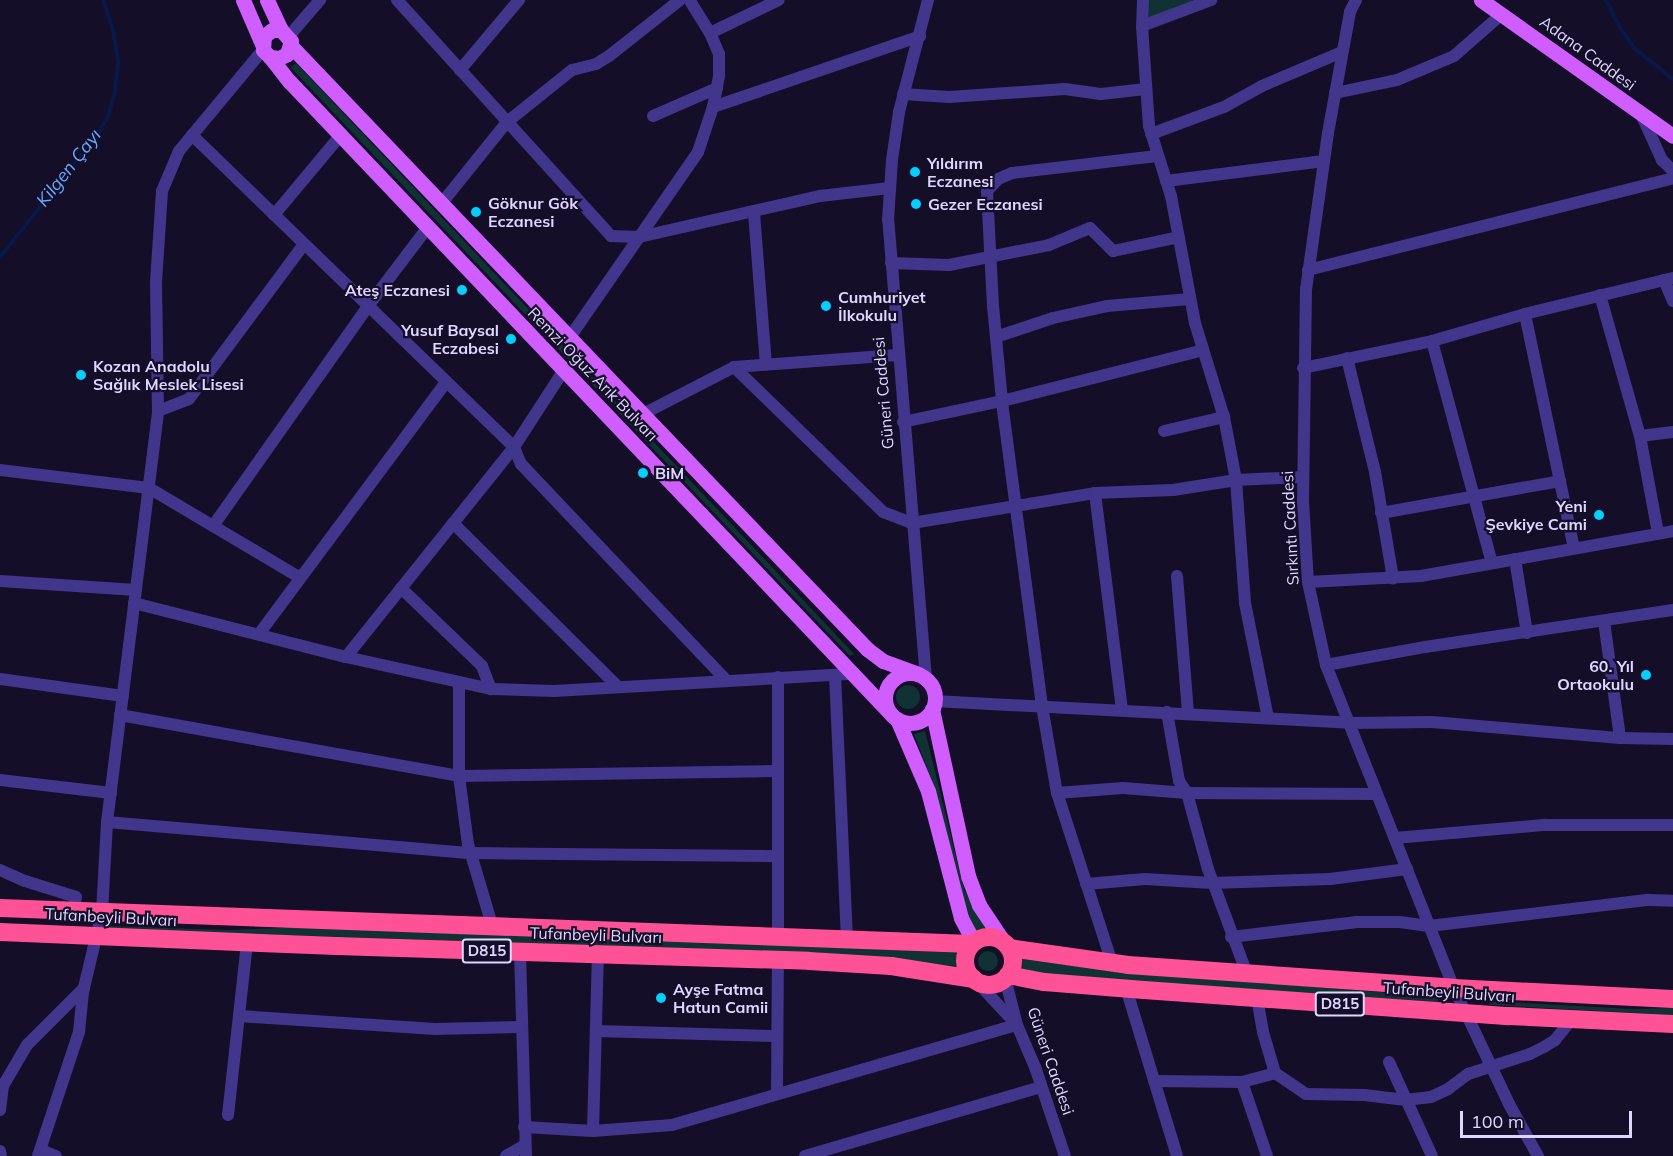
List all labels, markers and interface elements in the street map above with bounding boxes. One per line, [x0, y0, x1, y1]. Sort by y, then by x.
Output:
street label: Adana Caddesi [1536, 12, 1640, 94]
water label: Kilgen Çayı [32, 125, 106, 211]
place label: Yıldırım Eczanesi [927, 153, 993, 191]
marker: Yıldırım Eczanesi [908, 165, 922, 179]
place label: Göknur Gök Eczanesi [488, 193, 578, 231]
place label: Gezer Eczanesi [928, 194, 1043, 214]
marker: Gezer Eczanesi [909, 197, 923, 211]
marker: Göknur Gök Eczanesi [469, 205, 483, 219]
place label: Ateş Eczanesi [345, 280, 450, 300]
marker: Ateş Eczanesi [455, 283, 469, 297]
place label: Cumhuriyet İlkokulu [838, 287, 926, 325]
marker: Cumhuriyet İlkokulu [819, 299, 833, 313]
street label: Remzi Oğuz Arık Bulvarı [524, 303, 662, 445]
place label: Yusuf Baysal Eczabesi [401, 320, 499, 358]
marker: Yusuf Baysal Eczabesi [504, 332, 518, 346]
street label: Güneri Caddesi [869, 336, 897, 450]
place label: Kozan Anadolu Sağlık Meslek Lisesi [93, 356, 244, 394]
marker: Kozan Anadolu Sağlık Meslek Lisesi [74, 368, 88, 382]
place label: BiM [655, 463, 684, 483]
marker: BiM [636, 466, 650, 480]
street label: Sırkıntı Caddesi [1277, 470, 1303, 586]
place label: Yeni Şevkiye Cami [1485, 496, 1587, 534]
marker: Yeni Şevkiye Cami [1592, 508, 1606, 522]
place label: 60. Yıl Ortaokulu [1557, 656, 1634, 694]
marker: 60. Yıl Ortaokulu [1639, 668, 1653, 682]
street label: Tufanbeyli Bulvarı [45, 904, 177, 930]
street label: Tufanbeyli Bulvarı [530, 923, 662, 947]
road number: D815 [462, 939, 512, 963]
street label: Tufanbeyli Bulvarı [1382, 978, 1516, 1006]
place label: Ayşe Fatma Hatun Camii [673, 979, 768, 1017]
marker: Ayşe Fatma Hatun Camii [654, 991, 668, 1005]
road number: D815 [1314, 992, 1366, 1016]
street label: Güneri Caddesi [1024, 1005, 1078, 1117]
scale bar [1463, 1099, 1636, 1137]
text: 100 m [1471, 1110, 1524, 1133]

